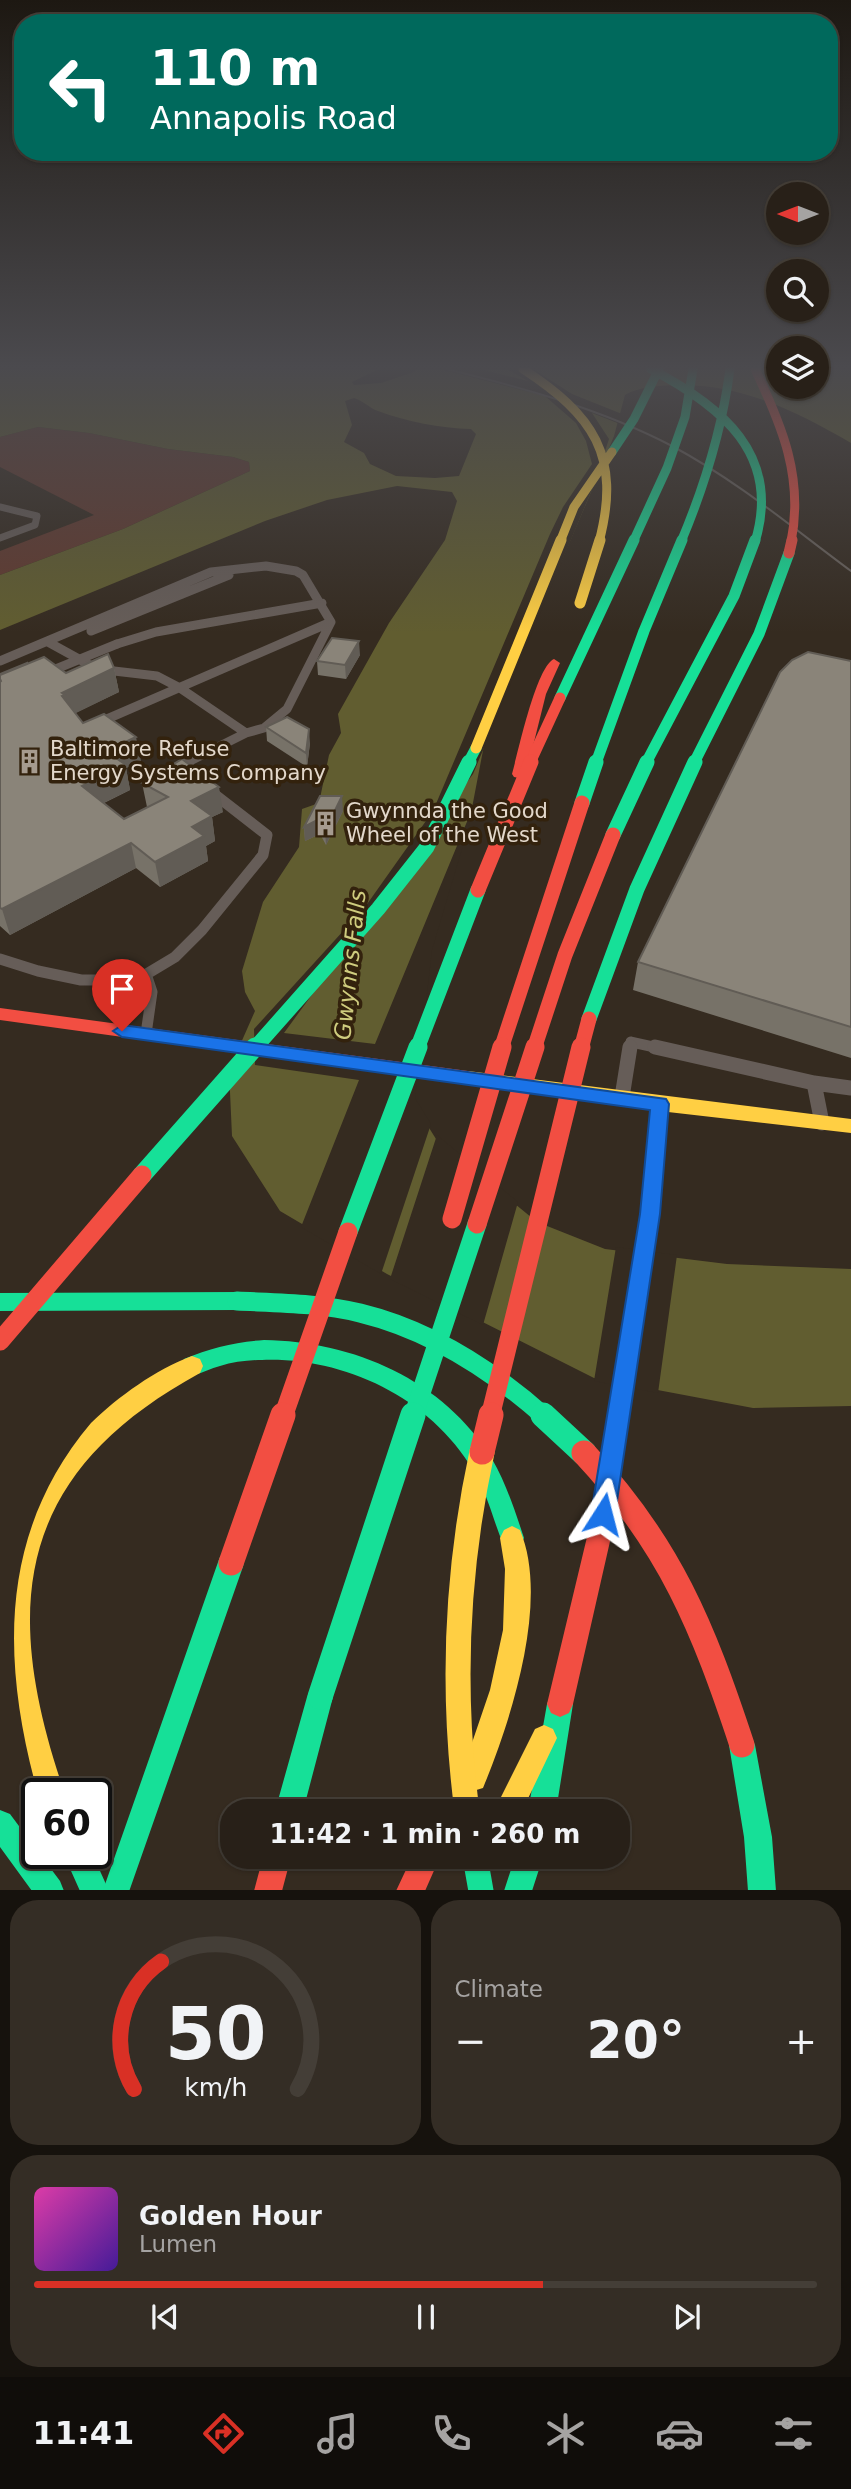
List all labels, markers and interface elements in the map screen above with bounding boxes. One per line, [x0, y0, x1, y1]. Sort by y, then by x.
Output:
text: 110 m [150, 40, 320, 97]
icon: left [35, 42, 126, 133]
text: Annapolis Road [150, 99, 397, 137]
north arrow [766, 182, 830, 245]
map controls [766, 182, 829, 399]
button: search [766, 259, 829, 322]
button: layers [766, 336, 829, 399]
place label: Baltimore Refuse Energy Systems Company [50, 737, 326, 785]
building icon: Baltimore Refuse Energy Systems Company [16, 747, 44, 775]
place label: Gwynnda the Good Wheel of the West [346, 799, 548, 847]
building icon: Gwynnda the Good Wheel of the West [312, 809, 340, 837]
water label: Gwynns Falls [329, 889, 371, 1041]
pin [92, 959, 152, 1031]
icon: arrive [103, 970, 141, 1008]
position arrow [566, 1477, 640, 1551]
speed limit sign: 60 [21, 1778, 112, 1869]
text: 11:42 · 1 min · 260 m [270, 1819, 580, 1849]
text: Climate [455, 1976, 543, 2002]
text: 50 [165, 1991, 266, 2076]
text: 20° [587, 2010, 685, 2070]
text: − [455, 2019, 486, 2063]
text: + [785, 2019, 817, 2063]
text: km/h [184, 2072, 247, 2101]
text: Golden Hour [139, 2201, 322, 2231]
text: Lumen [139, 2231, 217, 2257]
icon: previous [146, 2298, 184, 2336]
icon: pause [407, 2298, 445, 2336]
icon: next [668, 2298, 706, 2336]
icon: directions [199, 2409, 248, 2458]
icon: music [313, 2409, 362, 2458]
icon: phone [427, 2409, 476, 2458]
icon: climate [541, 2409, 590, 2458]
icon: car [655, 2409, 704, 2458]
icon: filters [769, 2409, 818, 2458]
text: 11:41 [33, 2414, 134, 2452]

